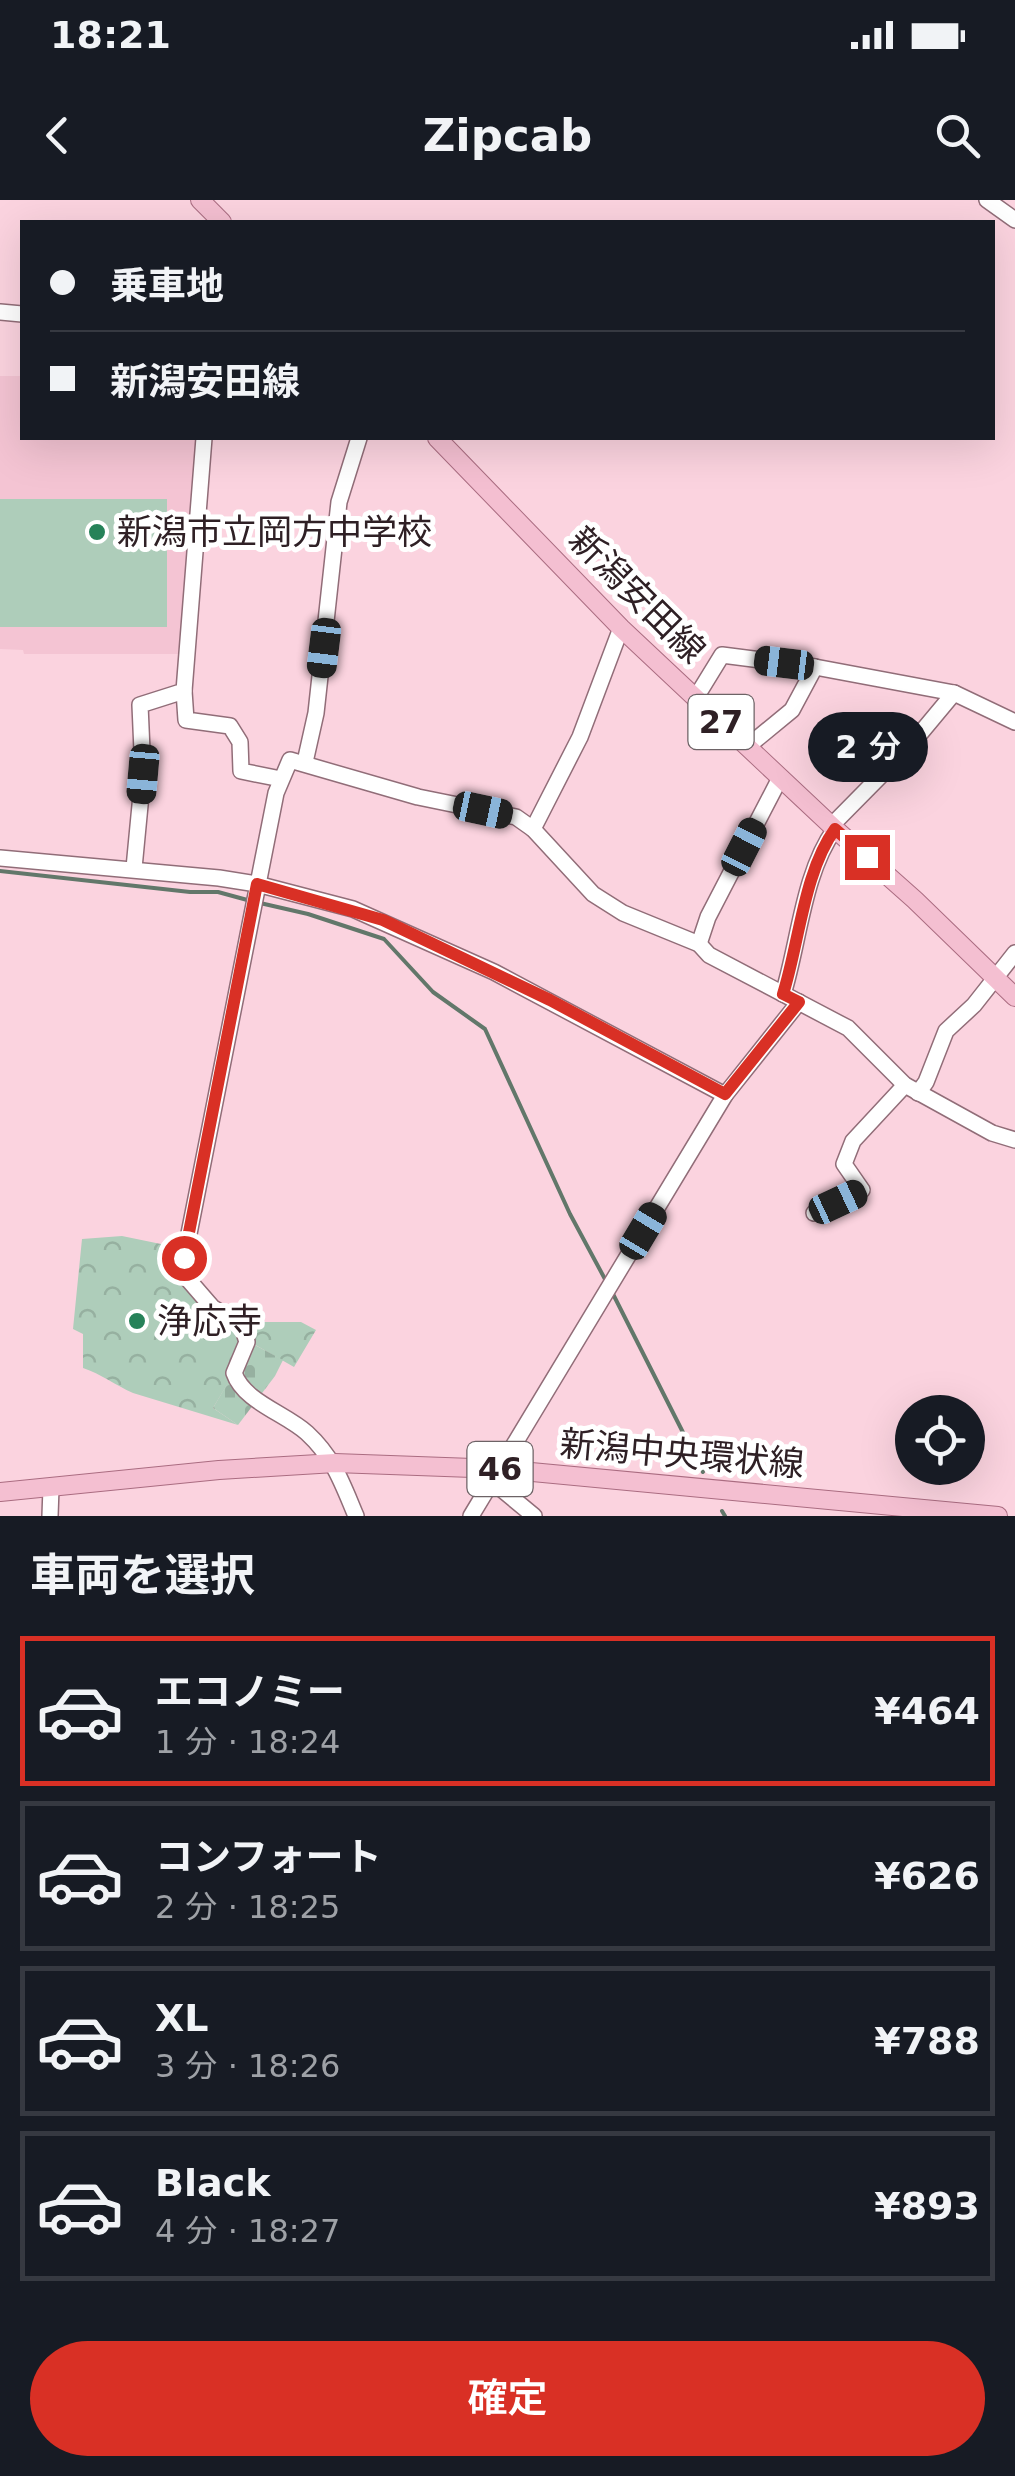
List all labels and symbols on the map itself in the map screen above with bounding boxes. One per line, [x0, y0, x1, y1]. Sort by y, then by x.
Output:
place label: 新潟市立岡方中学校 [117, 512, 432, 552]
street label: 新潟安田線 [561, 519, 713, 671]
marker: 新潟市立岡方中学校 [86, 521, 108, 543]
car [305, 616, 343, 680]
car [752, 644, 816, 682]
road number: 27 [688, 695, 754, 749]
callout: 2 分 [807, 712, 927, 782]
car [125, 743, 161, 805]
car [451, 789, 515, 831]
car [717, 813, 771, 881]
route end [845, 835, 890, 880]
car [804, 1176, 872, 1228]
car [615, 1198, 671, 1264]
route start [162, 1236, 207, 1281]
place label: 浄応寺 [157, 1301, 262, 1341]
marker: 浄応寺 [126, 1310, 148, 1332]
street label: 新潟中央環状線 [558, 1423, 806, 1485]
road number: 46 [468, 1442, 532, 1496]

